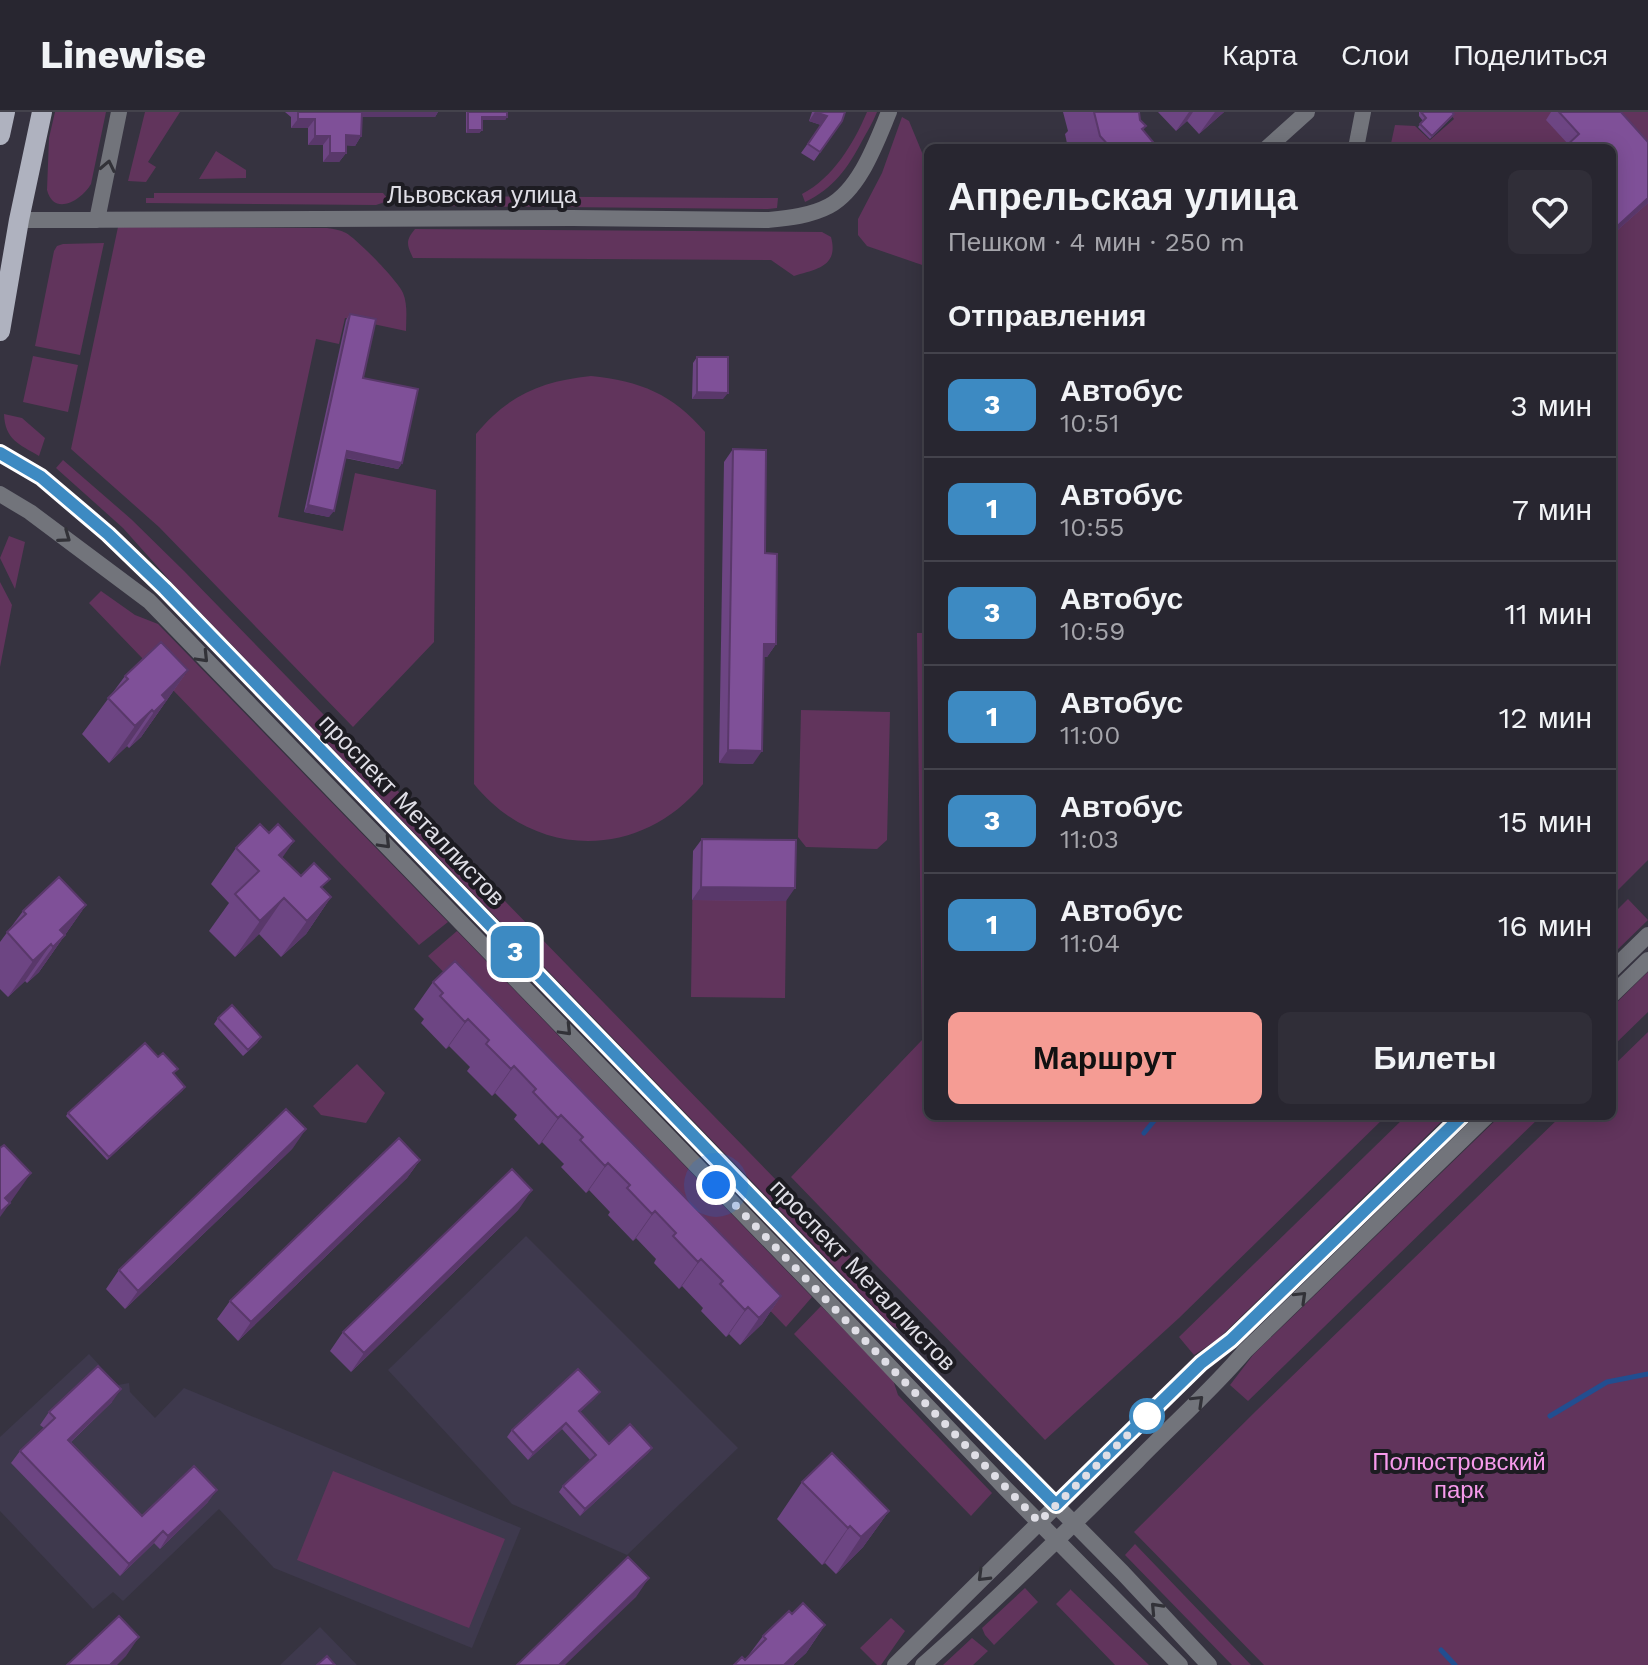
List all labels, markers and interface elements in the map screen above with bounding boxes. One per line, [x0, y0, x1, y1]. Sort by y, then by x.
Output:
text: Linewise [40, 33, 206, 77]
text: Карта [1222, 39, 1297, 72]
text: Слои [1341, 39, 1409, 72]
text: Поделиться [1453, 39, 1608, 72]
one-way arrow [99, 160, 116, 173]
button: heart [1508, 170, 1592, 254]
text: Апрельская улица [948, 175, 1298, 219]
street label: Львовская улица [387, 181, 578, 209]
text: Пешком · 4 мин · 250 m [948, 227, 1245, 257]
text: Отправления [948, 298, 1147, 333]
text: Автобус [1060, 373, 1183, 408]
text: 3 [984, 388, 1000, 421]
text: 3 мин [1510, 388, 1592, 423]
text: 10:51 [1060, 408, 1119, 438]
text: Автобус [1060, 477, 1183, 512]
text: 1 [986, 492, 998, 525]
text: 7 мин [1512, 492, 1592, 527]
text: 10:55 [1060, 512, 1124, 542]
one-way arrow [57, 527, 71, 542]
text: Автобус [1060, 581, 1183, 616]
text: 3 [984, 596, 1000, 629]
text: 11 мин [1504, 596, 1592, 631]
text: 10:59 [1060, 616, 1125, 646]
one-way arrow [194, 648, 208, 662]
text: Автобус [1060, 685, 1183, 720]
text: 1 [986, 700, 998, 733]
text: 12 мин [1499, 700, 1592, 735]
street label: проспект Металлистов [313, 709, 511, 911]
text: 11:00 [1060, 720, 1120, 750]
text: Автобус [1060, 789, 1183, 824]
text: 3 [984, 804, 1000, 837]
text: 15 мин [1499, 804, 1592, 839]
text: 11:03 [1060, 824, 1119, 854]
one-way arrow [375, 834, 390, 848]
text: Автобус [1060, 893, 1183, 928]
text: 1 [986, 908, 998, 941]
text: 16 мин [1498, 908, 1592, 943]
line badge: 3 [489, 926, 541, 978]
text: 11:04 [1060, 928, 1120, 958]
text: 3 [507, 935, 523, 968]
button: Маршрут [948, 1012, 1262, 1104]
button: Билеты [1278, 1012, 1592, 1104]
one-way arrow [556, 1021, 571, 1035]
your location [696, 1165, 736, 1205]
street label: проспект Металлистов [764, 1174, 962, 1376]
one-way arrow [1292, 1291, 1306, 1306]
one-way arrow [1189, 1396, 1204, 1410]
unlabelled marker [1130, 1399, 1164, 1433]
park label: Полюстровский парк [1372, 1448, 1546, 1504]
one-way arrow [978, 1567, 993, 1582]
one-way arrow [1151, 1603, 1165, 1617]

